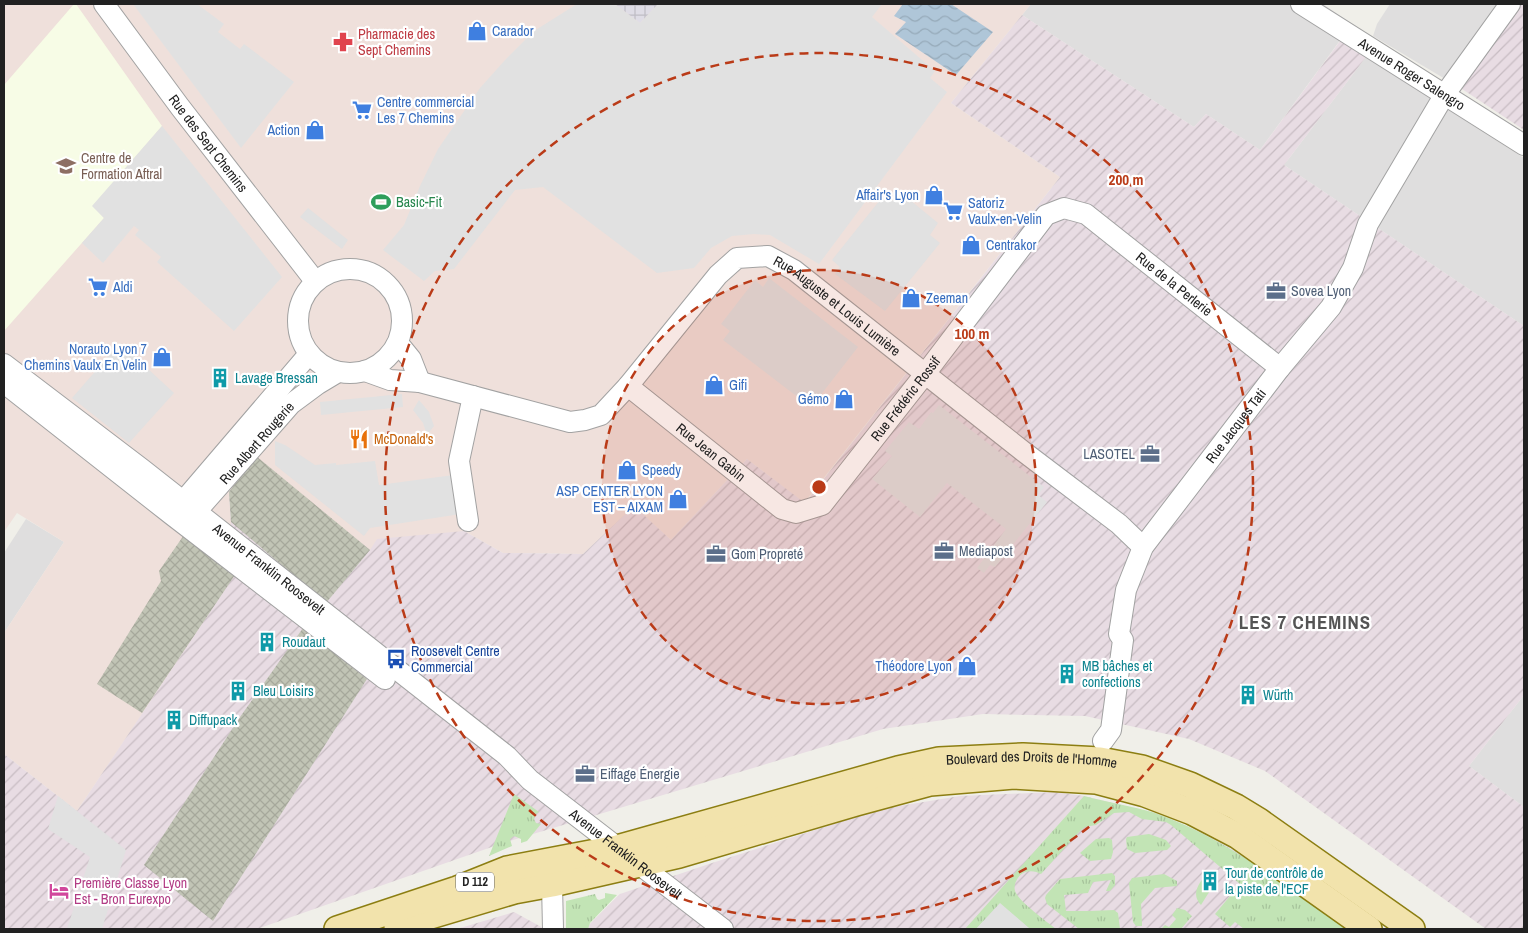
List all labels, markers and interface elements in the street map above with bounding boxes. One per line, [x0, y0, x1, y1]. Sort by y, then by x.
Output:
shop icon: Carador [466, 20, 488, 42]
place label: Carador [492, 22, 534, 40]
place label: Pharmacie des Sept Chemins [358, 25, 435, 59]
pharmacy icon: Pharmacie des Sept Chemins [332, 31, 354, 53]
street label: Avenue Roger Salengro [1354, 33, 1468, 114]
street label: Rue des Sept Chemins [165, 91, 252, 196]
place label: Centre commercial Les 7 Chemins [377, 93, 474, 127]
supermarket icon: Centre commercial Les 7 Chemins [351, 99, 373, 121]
shop icon: Action [304, 119, 326, 141]
place label: Action [266, 121, 300, 139]
place label: Centre de Formation Aftral [81, 149, 162, 183]
school or university icon: Centre de Formation Aftral [55, 155, 77, 177]
text: 200 m [1109, 169, 1143, 190]
shop icon: Affair's Lyon [923, 184, 945, 206]
place label: Affair's Lyon [855, 186, 919, 204]
sports icon: Basic-Fit [370, 191, 392, 213]
place label: Basic-Fit [396, 193, 442, 211]
place label: Satoriz Vaulx-en-Velin [968, 194, 1042, 228]
supermarket icon: Satoriz Vaulx-en-Velin [942, 200, 964, 222]
shop icon: Centrakor [960, 234, 982, 256]
place label: Centrakor [986, 236, 1037, 254]
street label: Rue de la Perlerie [1132, 248, 1216, 320]
street label: Rue Auguste et Louis Lumière [770, 252, 904, 360]
supermarket icon: Aldi [87, 276, 109, 298]
place label: Aldi [112, 278, 133, 296]
office icon: Sovea Lyon [1265, 280, 1287, 302]
place label: Sovea Lyon [1291, 282, 1351, 300]
shop icon: Zeeman [900, 287, 922, 309]
place label: Zeeman [926, 289, 968, 307]
text: 100 m [955, 323, 989, 344]
place label: Norauto Lyon 7 Chemins Vaulx En Velin [24, 340, 147, 374]
shop icon: Norauto Lyon 7 Chemins Vaulx En Velin [151, 346, 173, 368]
street label: Rue Frédéric Rossif [867, 352, 945, 445]
building icon: Lavage Bressan [209, 367, 231, 389]
place label: Lavage Bressan [235, 369, 318, 387]
shop icon: Gifi [703, 374, 725, 396]
place label: Gifi [729, 376, 748, 394]
street label: Rue Jacques Tati [1202, 385, 1270, 467]
shop icon: Gémo [833, 388, 855, 410]
place label: Gémo [798, 390, 829, 408]
street label: Rue Albert Rougerie [216, 398, 298, 488]
street label: Rue Jean Gabin [673, 419, 749, 485]
restaurant icon: McDonald's [348, 428, 370, 450]
place label: McDonald's [374, 430, 434, 448]
office icon: LASOTEL [1139, 443, 1161, 465]
place label: LASOTEL [1083, 445, 1136, 463]
shop icon: Speedy [616, 459, 638, 481]
place label: Speedy [642, 461, 681, 479]
centre of rings [810, 478, 828, 496]
place label: ASP CENTER LYON EST – AIXAM [555, 482, 663, 516]
shop icon: ASP CENTER LYON EST – AIXAM [667, 488, 689, 510]
street label: Avenue Franklin Roosevelt [209, 519, 329, 619]
office icon: Mediapost [933, 540, 955, 562]
place label: Mediapost [959, 542, 1013, 560]
office icon: Gom Propreté [705, 543, 727, 565]
place label: Gom Propreté [731, 545, 803, 563]
district label: LES 7 CHEMINS [1239, 609, 1371, 635]
building icon: Roudaut [256, 631, 278, 653]
place label: Roudaut [282, 633, 325, 651]
place label: Roosevelt Centre Commercial [411, 642, 500, 676]
bus stop icon: Roosevelt Centre Commercial [385, 648, 407, 670]
shop icon: Théodore Lyon [956, 655, 978, 677]
place label: Théodore Lyon [875, 657, 952, 675]
place label: MB bâches et confections [1082, 657, 1152, 691]
building icon: MB bâches et confections [1056, 663, 1078, 685]
building icon: Bleu Loisirs [227, 680, 249, 702]
place label: Bleu Loisirs [253, 682, 314, 700]
building icon: Würth [1237, 684, 1259, 706]
place label: Würth [1263, 686, 1293, 704]
building icon: Diffupack [163, 709, 185, 731]
place label: Diffupack [189, 711, 238, 729]
street label: Boulevard des Droits de l'Homme [946, 747, 1119, 772]
office icon: Eiffage Énergie [574, 763, 596, 785]
place label: Eiffage Énergie [600, 765, 680, 783]
street label: Avenue Franklin Roosevelt [565, 804, 686, 903]
place label: Tour de contrôle de la piste de l'ECF [1225, 864, 1323, 898]
building icon: Tour de contrôle de la piste de l'ECF [1199, 870, 1221, 892]
road number: D 112 [456, 872, 494, 892]
place label: Première Classe Lyon Est - Bron Eurexpo [74, 874, 187, 908]
hotel icon: Première Classe Lyon Est - Bron Eurexpo [48, 880, 70, 902]

